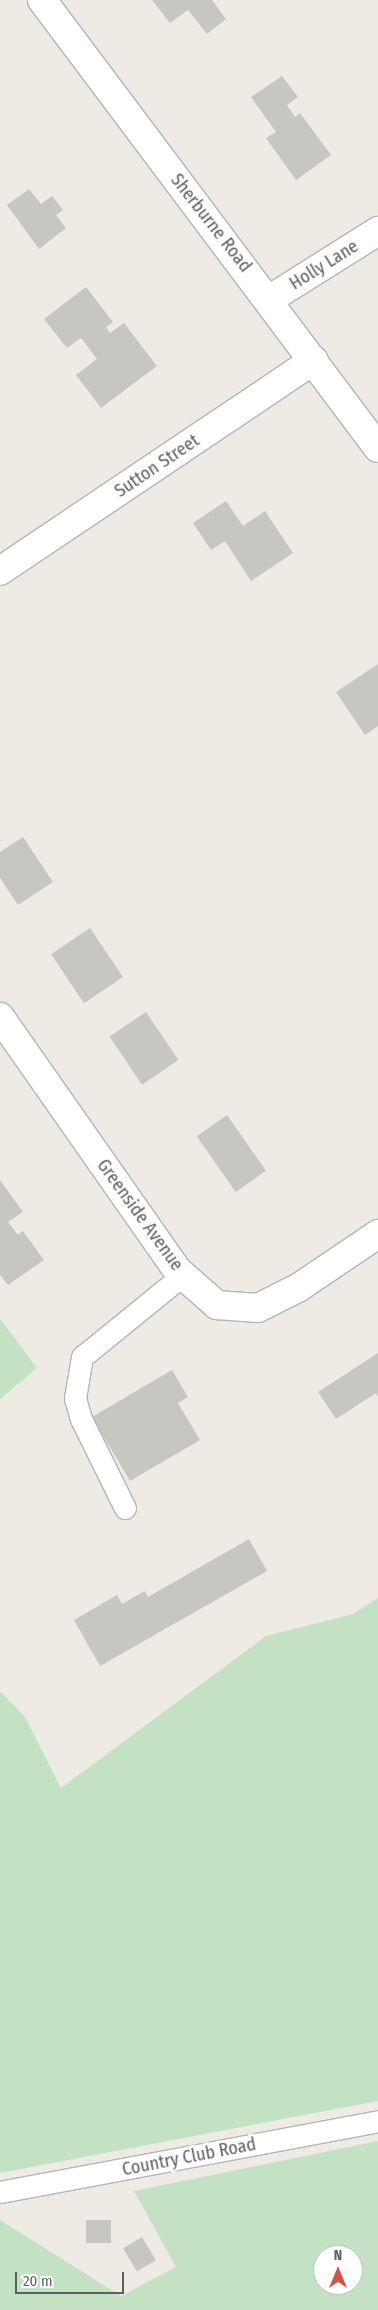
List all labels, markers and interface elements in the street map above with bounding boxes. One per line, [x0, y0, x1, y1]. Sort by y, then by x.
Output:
street label: Sherburne Road [166, 170, 256, 276]
street label: Holly Lane [286, 235, 362, 295]
street label: Sutton Street [111, 430, 203, 502]
street label: Greenside Avenue [92, 1155, 188, 1275]
street label: Country Club Road [120, 2133, 258, 2181]
north arrow [313, 2245, 363, 2295]
text: N [334, 2247, 342, 2264]
scale bar [18, 2262, 126, 2294]
text: 20 m [23, 2272, 53, 2290]

